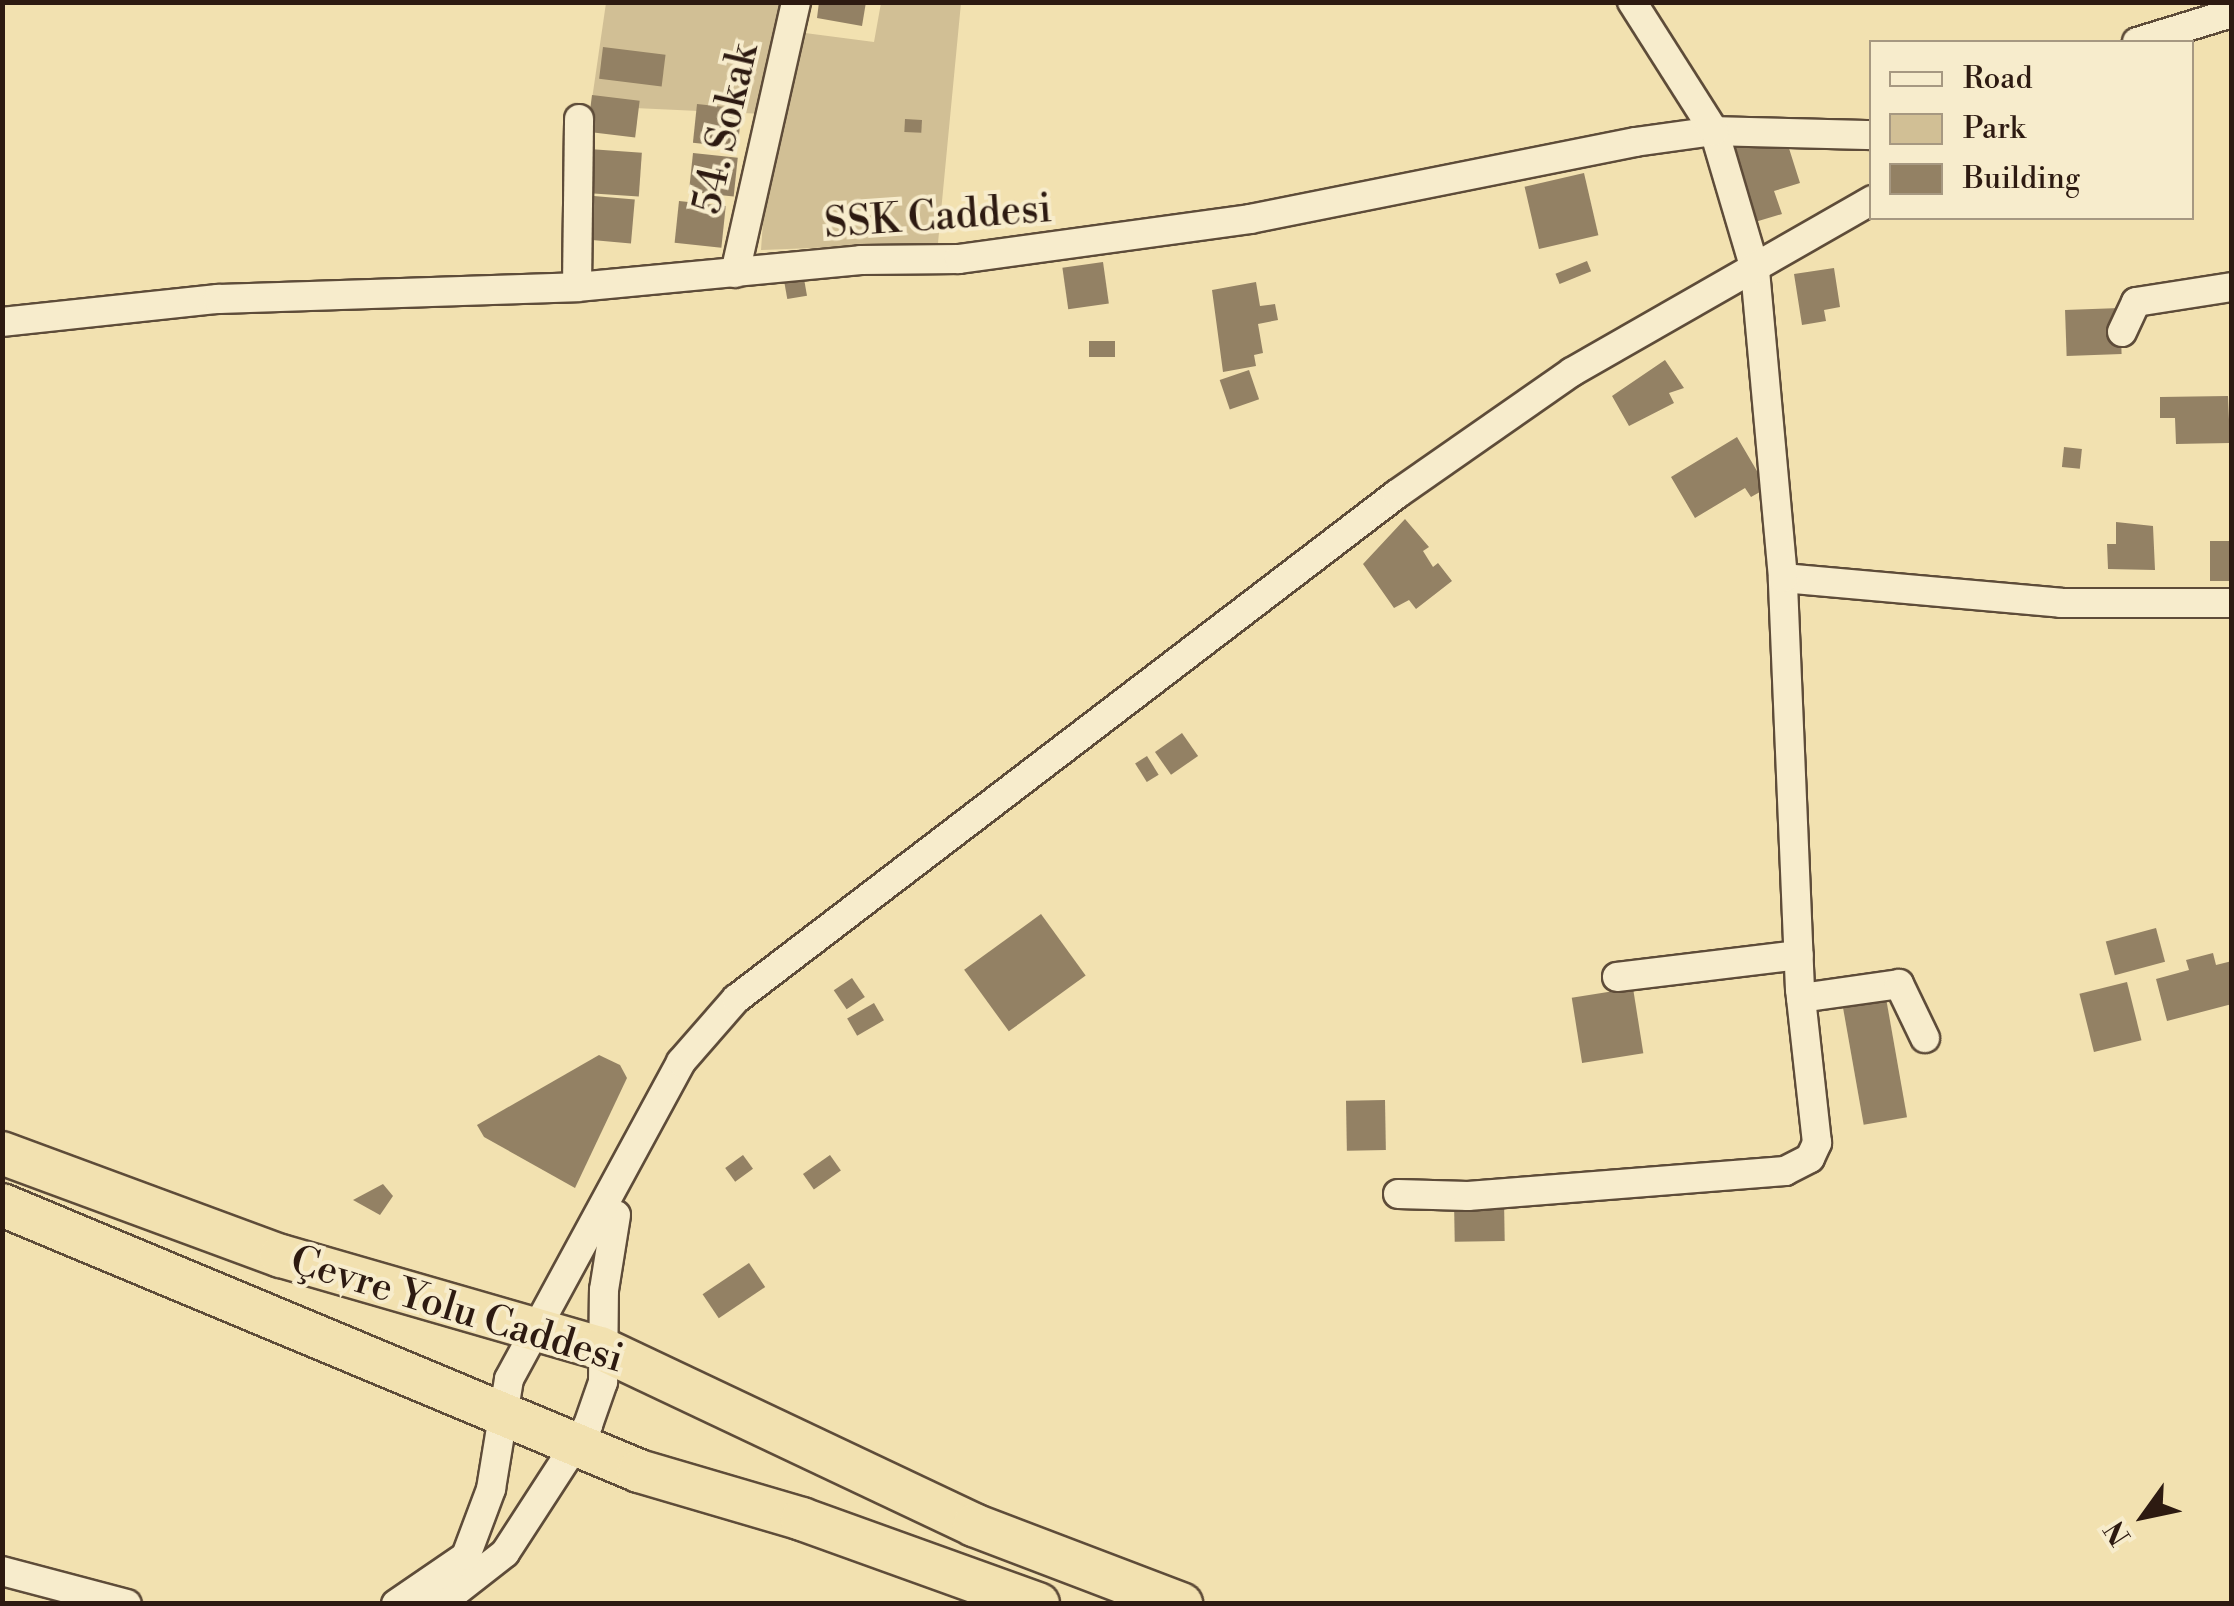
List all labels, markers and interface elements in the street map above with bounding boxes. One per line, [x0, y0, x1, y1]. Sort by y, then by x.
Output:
street label: 54. Sokak [683, 39, 769, 219]
legend [1869, 40, 2194, 220]
text: Road [1963, 60, 2033, 98]
text: Park [1963, 110, 2025, 148]
text: Building [1963, 160, 2080, 198]
street label: SSK Caddesi [823, 185, 1053, 249]
street label: Çevre Yolu Caddesi [285, 1237, 629, 1383]
north arrow [2094, 1466, 2194, 1566]
text: N [2098, 1514, 2139, 1551]

